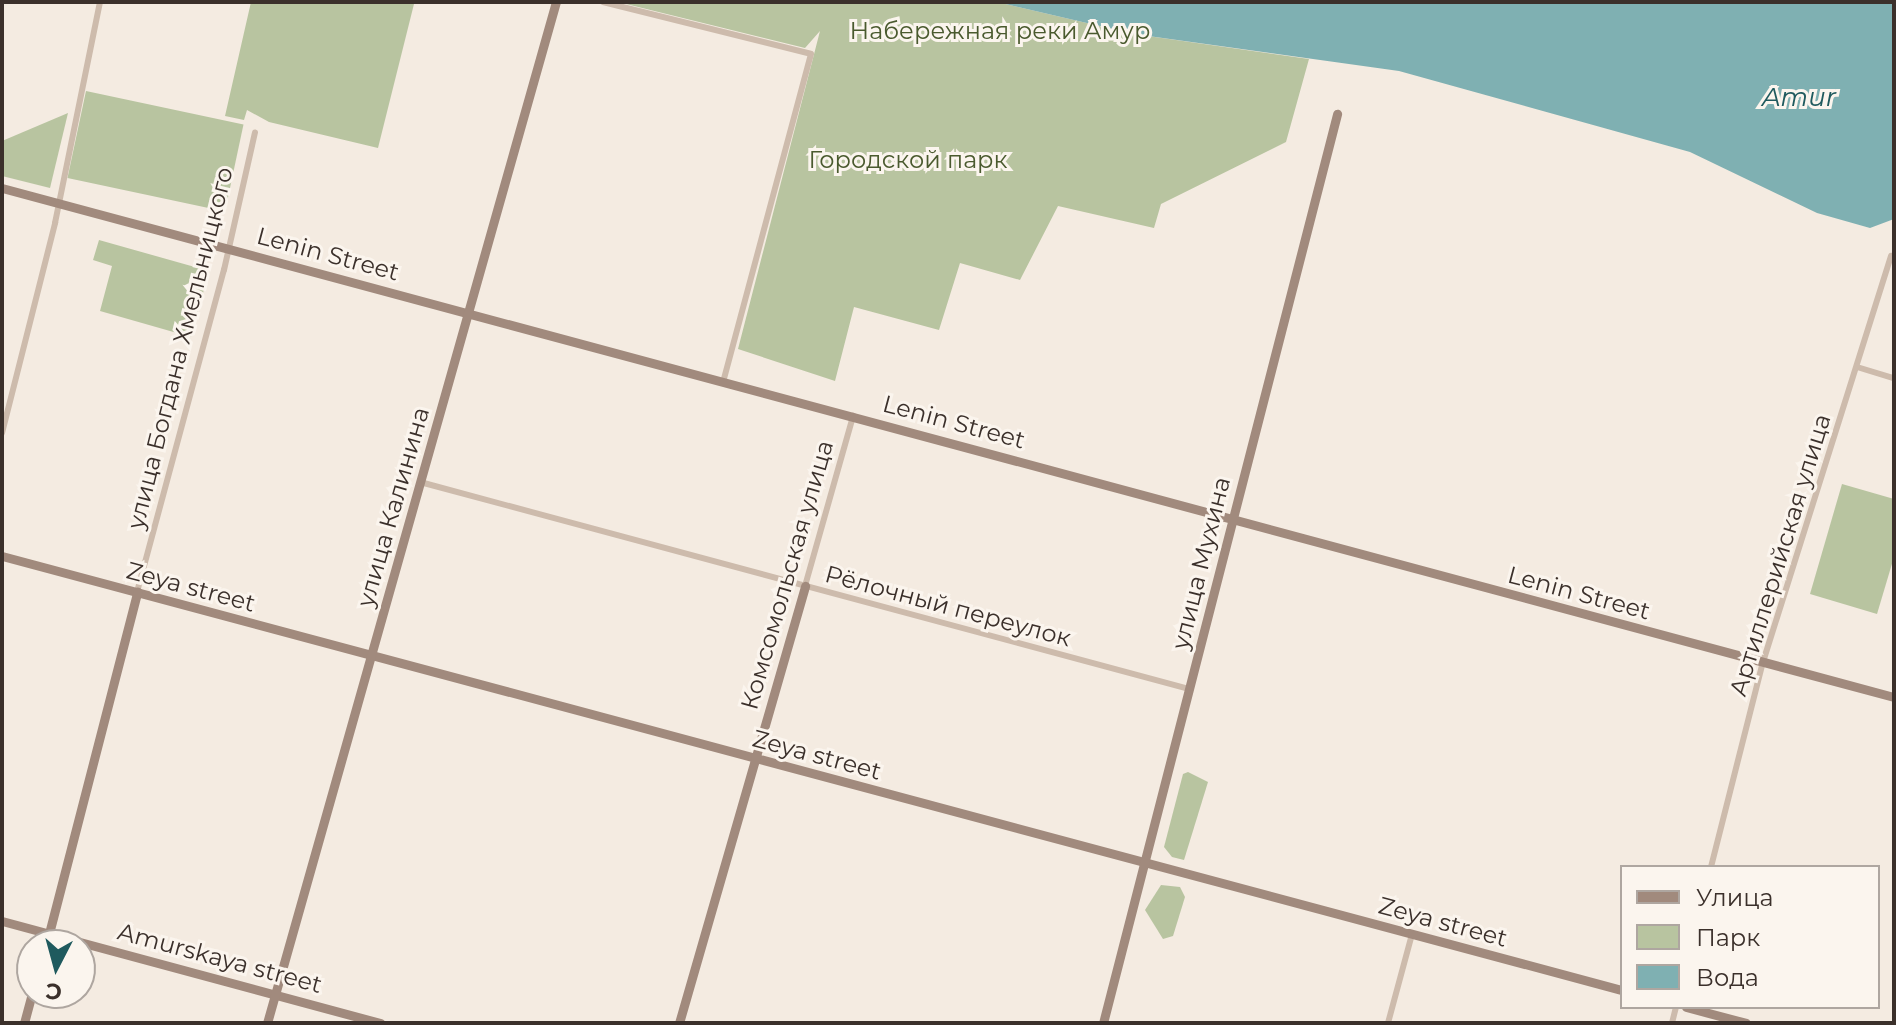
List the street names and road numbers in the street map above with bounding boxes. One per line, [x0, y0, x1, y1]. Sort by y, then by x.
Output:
street label: улица Богдана Хмельницкого [121, 164, 239, 532]
street label: Lenin Street [254, 221, 402, 287]
street label: Lenin Street [880, 389, 1028, 455]
street label: улица Калинина [351, 404, 435, 610]
street label: Артиллерийская улица [1723, 411, 1837, 699]
street label: Комсомольская улица [735, 437, 839, 713]
street label: улица Мухина [1166, 474, 1236, 652]
street label: Zeya street [123, 556, 259, 618]
street label: Рёлочный переулок [822, 559, 1074, 653]
street label: Lenin Street [1505, 560, 1653, 626]
street label: Zeya street [749, 724, 885, 786]
street label: Zeya street [1375, 891, 1511, 953]
street label: Amurskaya street [115, 917, 325, 999]

